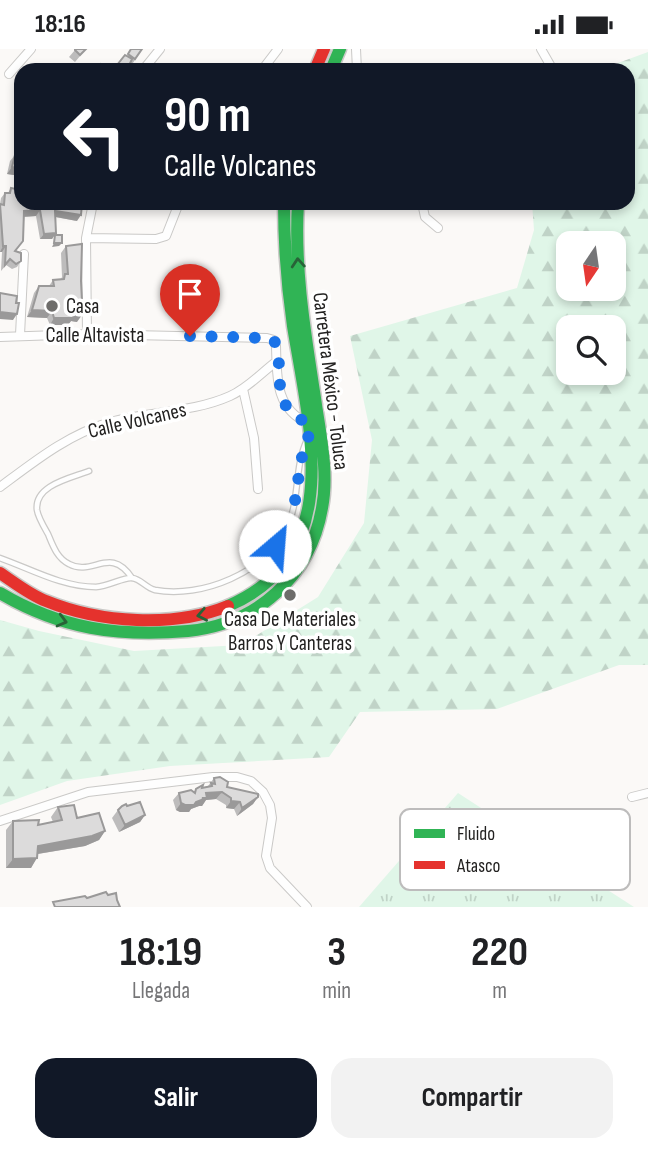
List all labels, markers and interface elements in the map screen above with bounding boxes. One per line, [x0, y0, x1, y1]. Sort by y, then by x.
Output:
text: 18:16 [35, 9, 86, 40]
text: 90 m [164, 87, 251, 146]
icon: left [49, 91, 140, 182]
text: Calle Volcanes [164, 147, 317, 186]
north arrow [556, 231, 626, 301]
map controls [556, 231, 626, 385]
one-way arrow [291, 257, 306, 268]
pin [160, 264, 220, 336]
icon: arrive [171, 275, 209, 313]
street label: Carretera México - Toluca [307, 291, 354, 471]
place label: Casa [66, 294, 99, 319]
marker: Casa [44, 298, 60, 314]
button: search [556, 315, 626, 385]
street label: Calle Altavista [46, 323, 144, 348]
street label: Calle Volcanes [86, 397, 189, 444]
position arrow [238, 509, 312, 583]
marker: Casa De Materiales Barros Y Canteras [282, 587, 298, 603]
one-way arrow [196, 606, 208, 621]
place label: Casa De Materiales Barros Y Canteras [224, 607, 356, 656]
one-way arrow [56, 613, 68, 627]
legend [400, 809, 630, 890]
text: Fluido [457, 823, 495, 846]
text: Atasco [456, 855, 500, 878]
text: 18:19 [120, 927, 202, 978]
text: 3 [327, 927, 346, 978]
text: 220 [471, 927, 528, 978]
text: Llegada [132, 977, 190, 1005]
text: min [322, 977, 351, 1005]
text: m [492, 977, 507, 1005]
button: Salir [35, 1058, 317, 1138]
button: Compartir [331, 1058, 613, 1138]

